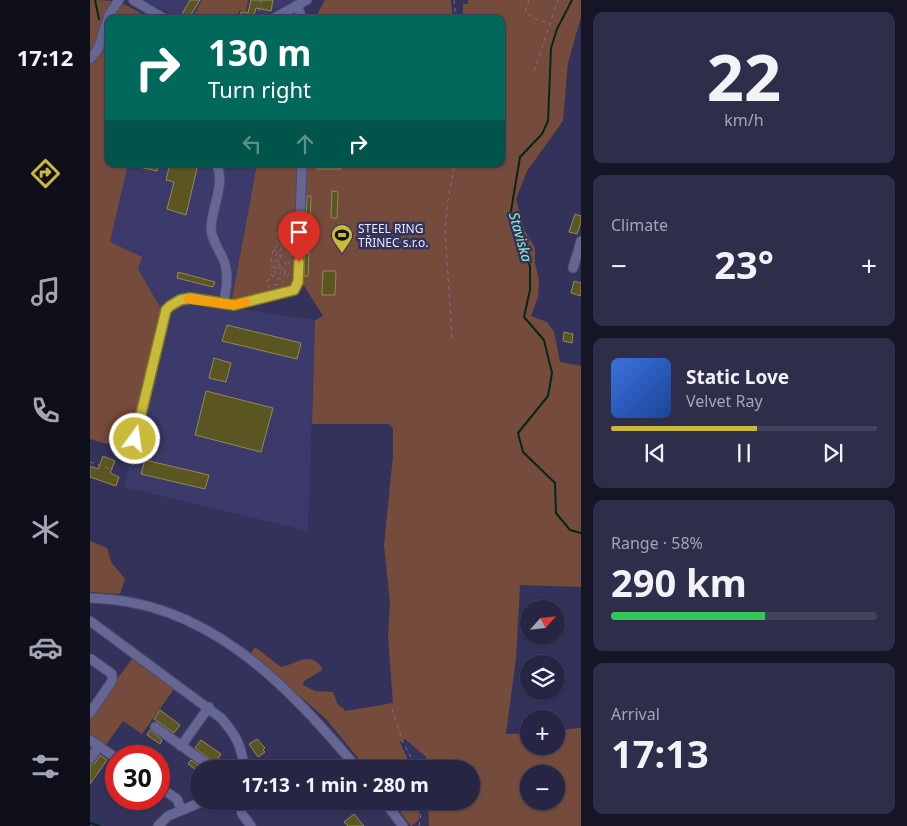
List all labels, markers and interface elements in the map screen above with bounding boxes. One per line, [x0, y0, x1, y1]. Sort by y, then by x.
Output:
text: 130 m [208, 29, 311, 76]
text: 22 [707, 32, 781, 120]
icon: right [125, 35, 190, 100]
text: 17:12 [17, 42, 73, 72]
text: Turn right [208, 74, 311, 104]
text: km/h [724, 109, 764, 131]
icon: left [238, 130, 266, 158]
icon: ahead [291, 130, 319, 158]
icon: right [344, 130, 372, 158]
icon: directions [28, 156, 63, 191]
water label: Staviska [505, 210, 537, 264]
pin [278, 211, 320, 262]
text: Climate [611, 214, 668, 236]
icon: arrive [285, 218, 313, 246]
place label: STEEL RING TŘINEC s.r.o. [358, 220, 428, 251]
sports icon: STEEL RING TŘINEC s.r.o. [330, 223, 354, 254]
text: 23° [714, 238, 774, 290]
text: − [611, 246, 627, 284]
text: + [861, 246, 877, 284]
icon: music [28, 274, 63, 309]
text: Static Love [686, 364, 789, 390]
text: Velvet Ray [686, 390, 763, 412]
icon: phone [28, 393, 63, 428]
position arrow [108, 412, 160, 464]
icon: previous [641, 439, 669, 467]
icon: pause [730, 439, 758, 467]
icon: next [819, 439, 847, 467]
icon: climate [28, 512, 63, 547]
text: Range · 58% [611, 532, 703, 554]
text: 290 km [611, 556, 747, 608]
north arrow [520, 600, 565, 645]
map controls [520, 600, 565, 810]
icon: car [28, 630, 63, 665]
button: layers [520, 655, 565, 700]
text: Arrival [611, 703, 660, 725]
button: + [520, 710, 565, 755]
text: 17:13 [611, 727, 709, 779]
speed limit sign: 30 [105, 745, 170, 810]
icon: filters [28, 749, 63, 784]
button: − [520, 765, 565, 810]
text: 17:13 · 1 min · 280 m [241, 772, 429, 798]

